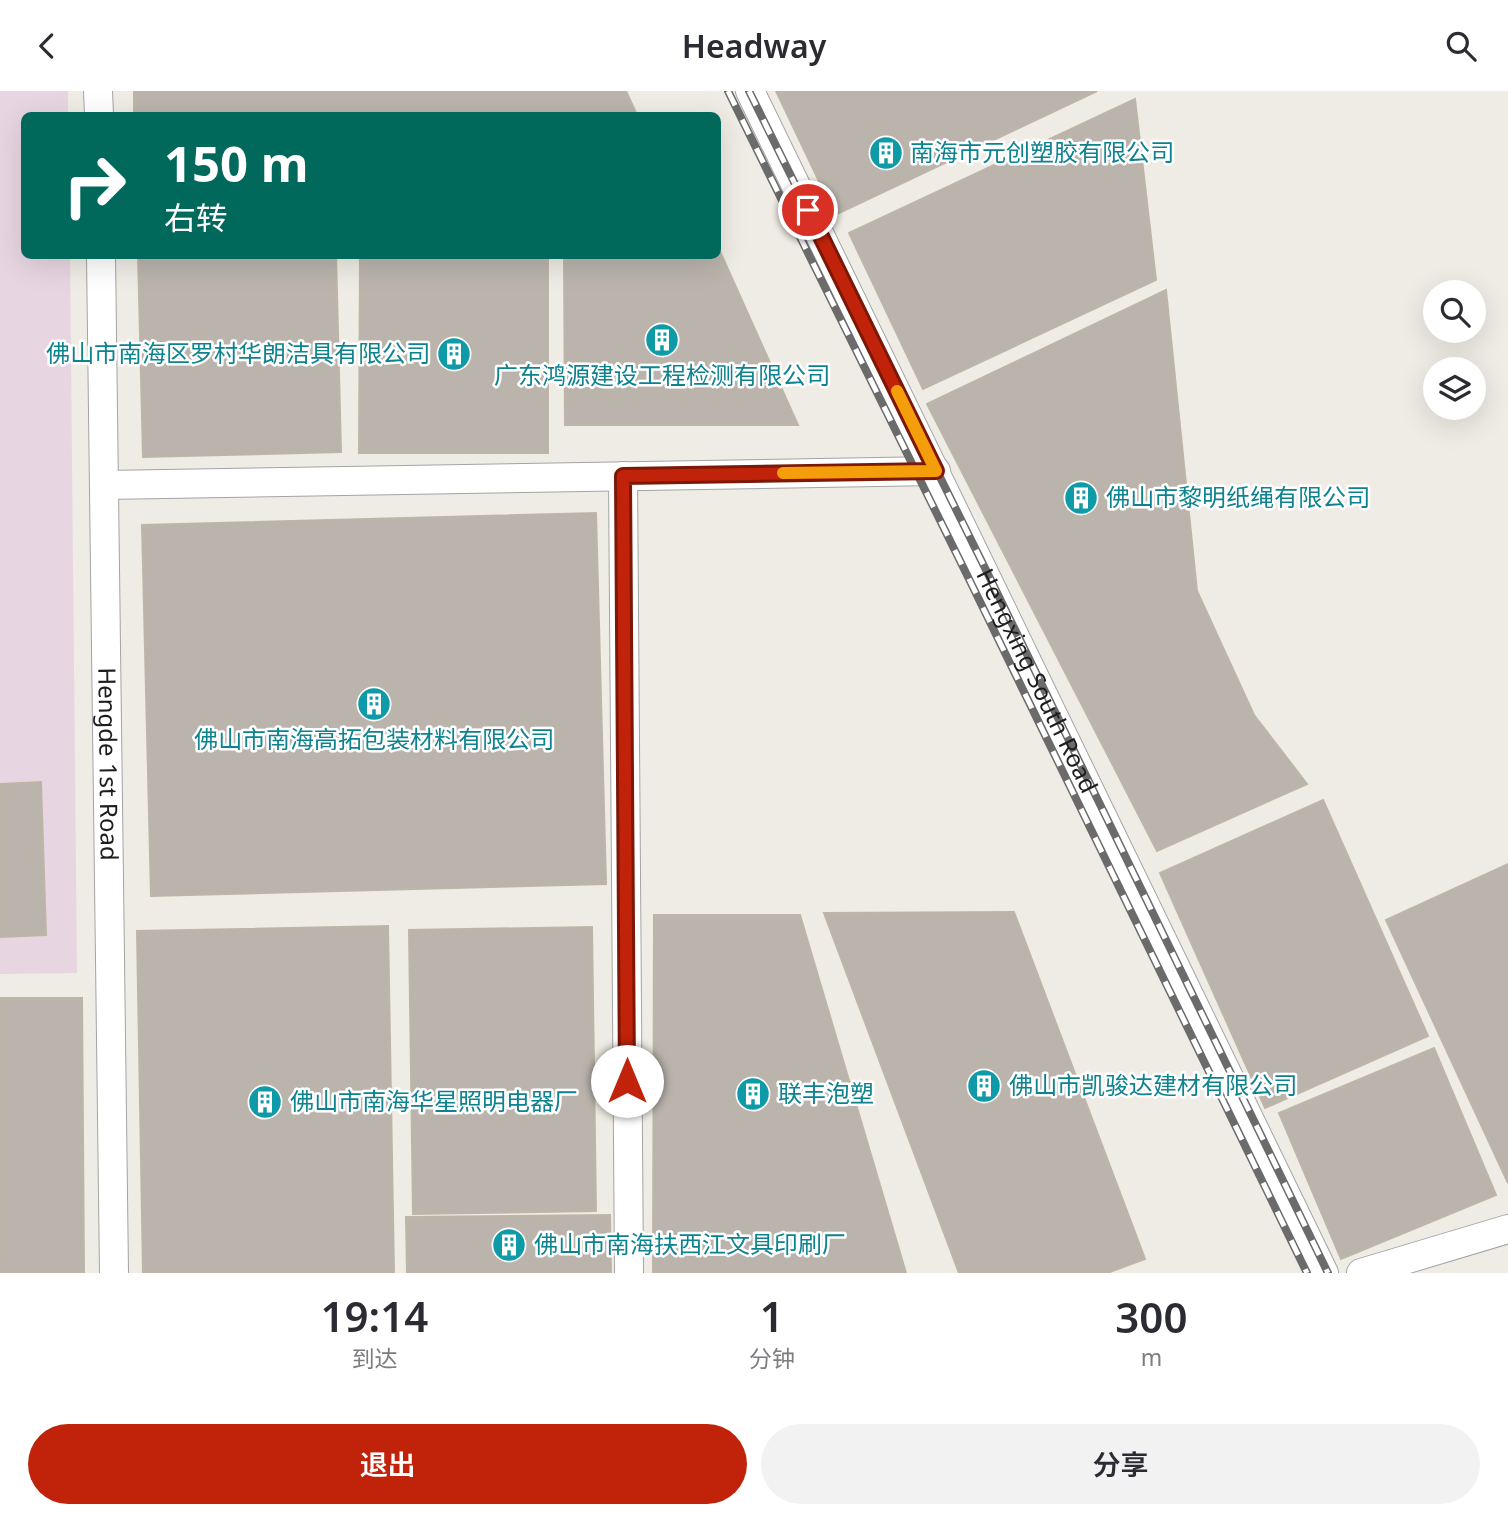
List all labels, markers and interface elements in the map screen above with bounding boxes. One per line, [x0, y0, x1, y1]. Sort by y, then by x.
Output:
text: Headway [682, 24, 826, 67]
icon: back [28, 27, 66, 65]
icon: search [1442, 27, 1480, 65]
text: 150 m [164, 130, 309, 196]
building icon: 南海市元创塑胶有限公司 [867, 134, 905, 172]
place label: 南海市元创塑胶有限公司 [910, 135, 1174, 168]
icon: right [49, 140, 140, 231]
pin [778, 180, 838, 240]
icon: arrive [789, 191, 827, 229]
text: 右转 [164, 196, 228, 239]
map controls [1423, 280, 1486, 420]
button: search [1423, 280, 1486, 343]
building icon: 广东鸿源建设工程检测有限公司 [643, 321, 681, 359]
building icon: 佛山市南海区罗村华朗洁具有限公司 [435, 335, 473, 373]
place label: 佛山市南海区罗村华朗洁具有限公司 [46, 336, 430, 369]
button: layers [1423, 357, 1486, 420]
place label: 广东鸿源建设工程检测有限公司 [494, 358, 830, 391]
building icon: 佛山市黎明纸绳有限公司 [1062, 479, 1100, 517]
place label: 佛山市黎明纸绳有限公司 [1106, 480, 1370, 513]
street label: Hengxing South Road [969, 563, 1106, 798]
street label: Hengde 1st Road [91, 667, 127, 861]
building icon: 佛山市南海高拓包装材料有限公司 [355, 685, 393, 723]
place label: 佛山市南海高拓包装材料有限公司 [194, 722, 554, 755]
position arrow [590, 1044, 664, 1118]
building icon: 佛山市凯骏达建材有限公司 [965, 1067, 1003, 1105]
place label: 佛山市凯骏达建材有限公司 [1009, 1068, 1297, 1101]
building icon: 联丰泡塑 [734, 1075, 772, 1113]
place label: 联丰泡塑 [778, 1076, 874, 1109]
building icon: 佛山市南海华星照明电器厂 [246, 1083, 284, 1121]
place label: 佛山市南海华星照明电器厂 [290, 1084, 578, 1117]
building icon: 佛山市南海扶西江文具印刷厂 [490, 1226, 528, 1264]
place label: 佛山市南海扶西江文具印刷厂 [534, 1227, 846, 1260]
text: 19:14 [321, 1287, 428, 1344]
text: 1 [760, 1287, 784, 1344]
text: 300 [1115, 1288, 1187, 1345]
text: m [1141, 1341, 1162, 1373]
text: 到达 [351, 1342, 397, 1374]
text: 分钟 [749, 1342, 795, 1374]
button: 退出 [28, 1424, 747, 1504]
button: 分享 [761, 1424, 1480, 1504]

